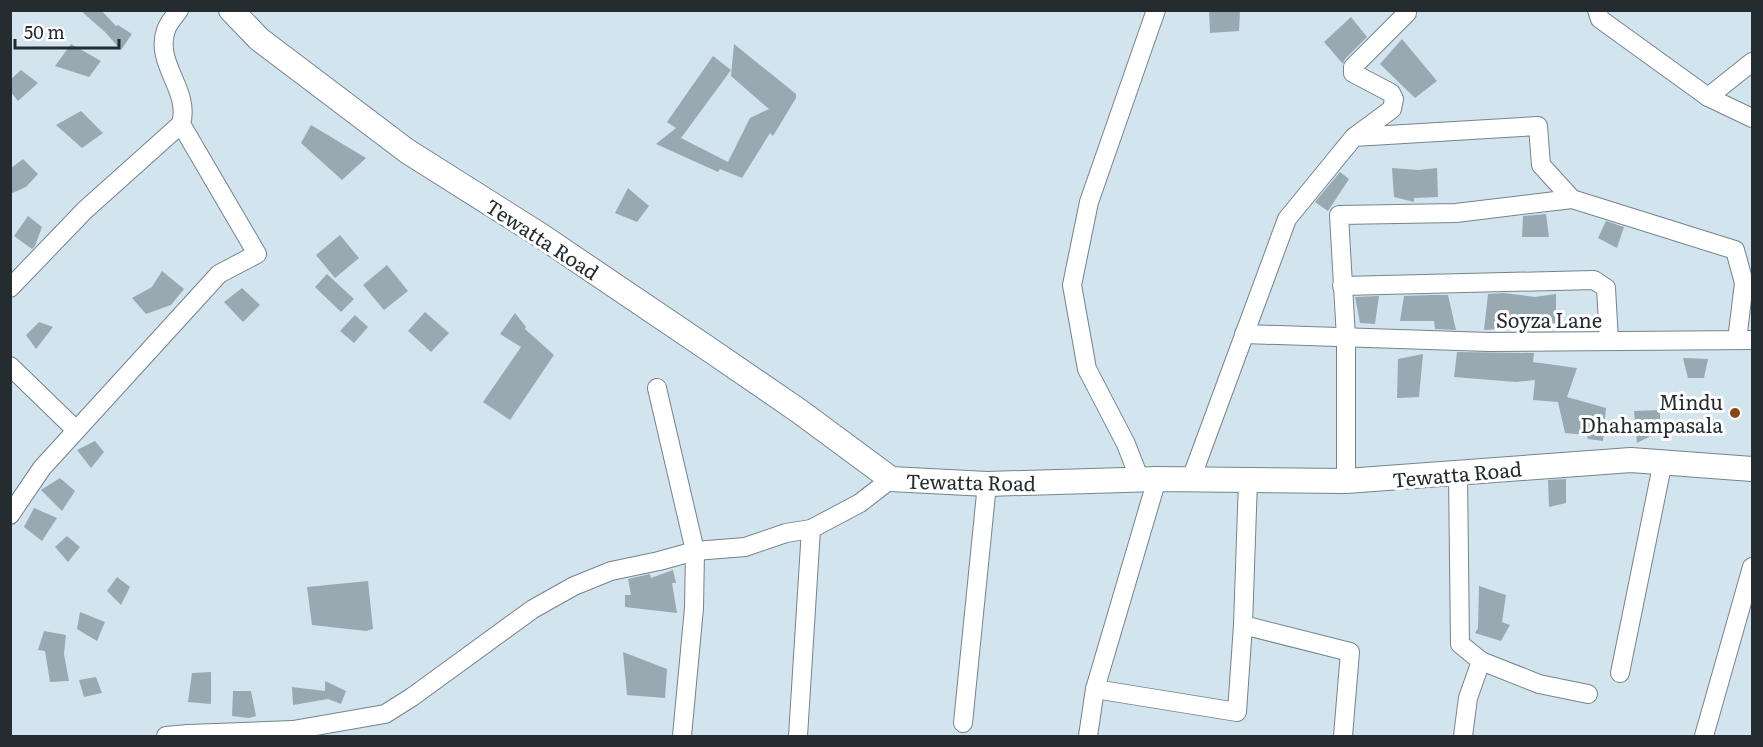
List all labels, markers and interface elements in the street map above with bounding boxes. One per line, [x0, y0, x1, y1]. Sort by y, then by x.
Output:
scale bar [15, 12, 118, 50]
text: 50 m [24, 18, 65, 45]
street label: Tewatta Road [480, 190, 606, 286]
street label: Soyza Lane [1496, 304, 1602, 334]
place label: Mindu Dhahampasala [1580, 386, 1723, 439]
marker: Mindu Dhahampasala [1728, 406, 1742, 420]
street label: Tewatta Road [1391, 452, 1523, 494]
street label: Tewatta Road [906, 465, 1036, 497]

